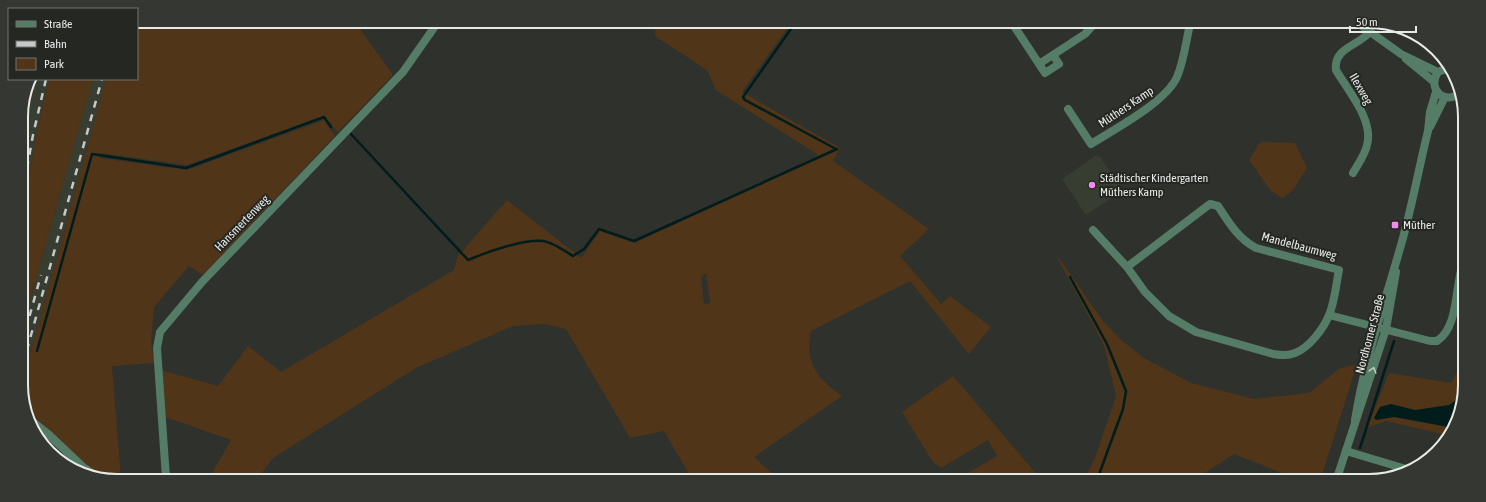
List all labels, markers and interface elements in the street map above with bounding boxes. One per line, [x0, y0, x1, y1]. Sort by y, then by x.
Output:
legend [8, 8, 138, 80]
scale bar [1350, 8, 1416, 34]
text: 50 m [1356, 15, 1378, 29]
text: Straße [44, 17, 72, 31]
text: Bahn [44, 37, 67, 51]
text: Park [44, 57, 65, 71]
street label: Ilexweg [1346, 71, 1376, 108]
street label: Müthers Kamp [1096, 83, 1157, 131]
place label: Städtischer Kindergarten Müthers Kamp [1100, 171, 1208, 199]
marker: Städtischer Kindergarten Müthers Kamp [1087, 180, 1097, 190]
street label: Hansmertenweg [212, 192, 273, 254]
place label: Müther [1403, 218, 1436, 232]
marker: Müther [1390, 220, 1400, 230]
street label: Mandelbaumweg [1260, 229, 1339, 263]
street label: Nordhorner Straße [1353, 293, 1387, 375]
one-way arrow [1368, 367, 1377, 374]

